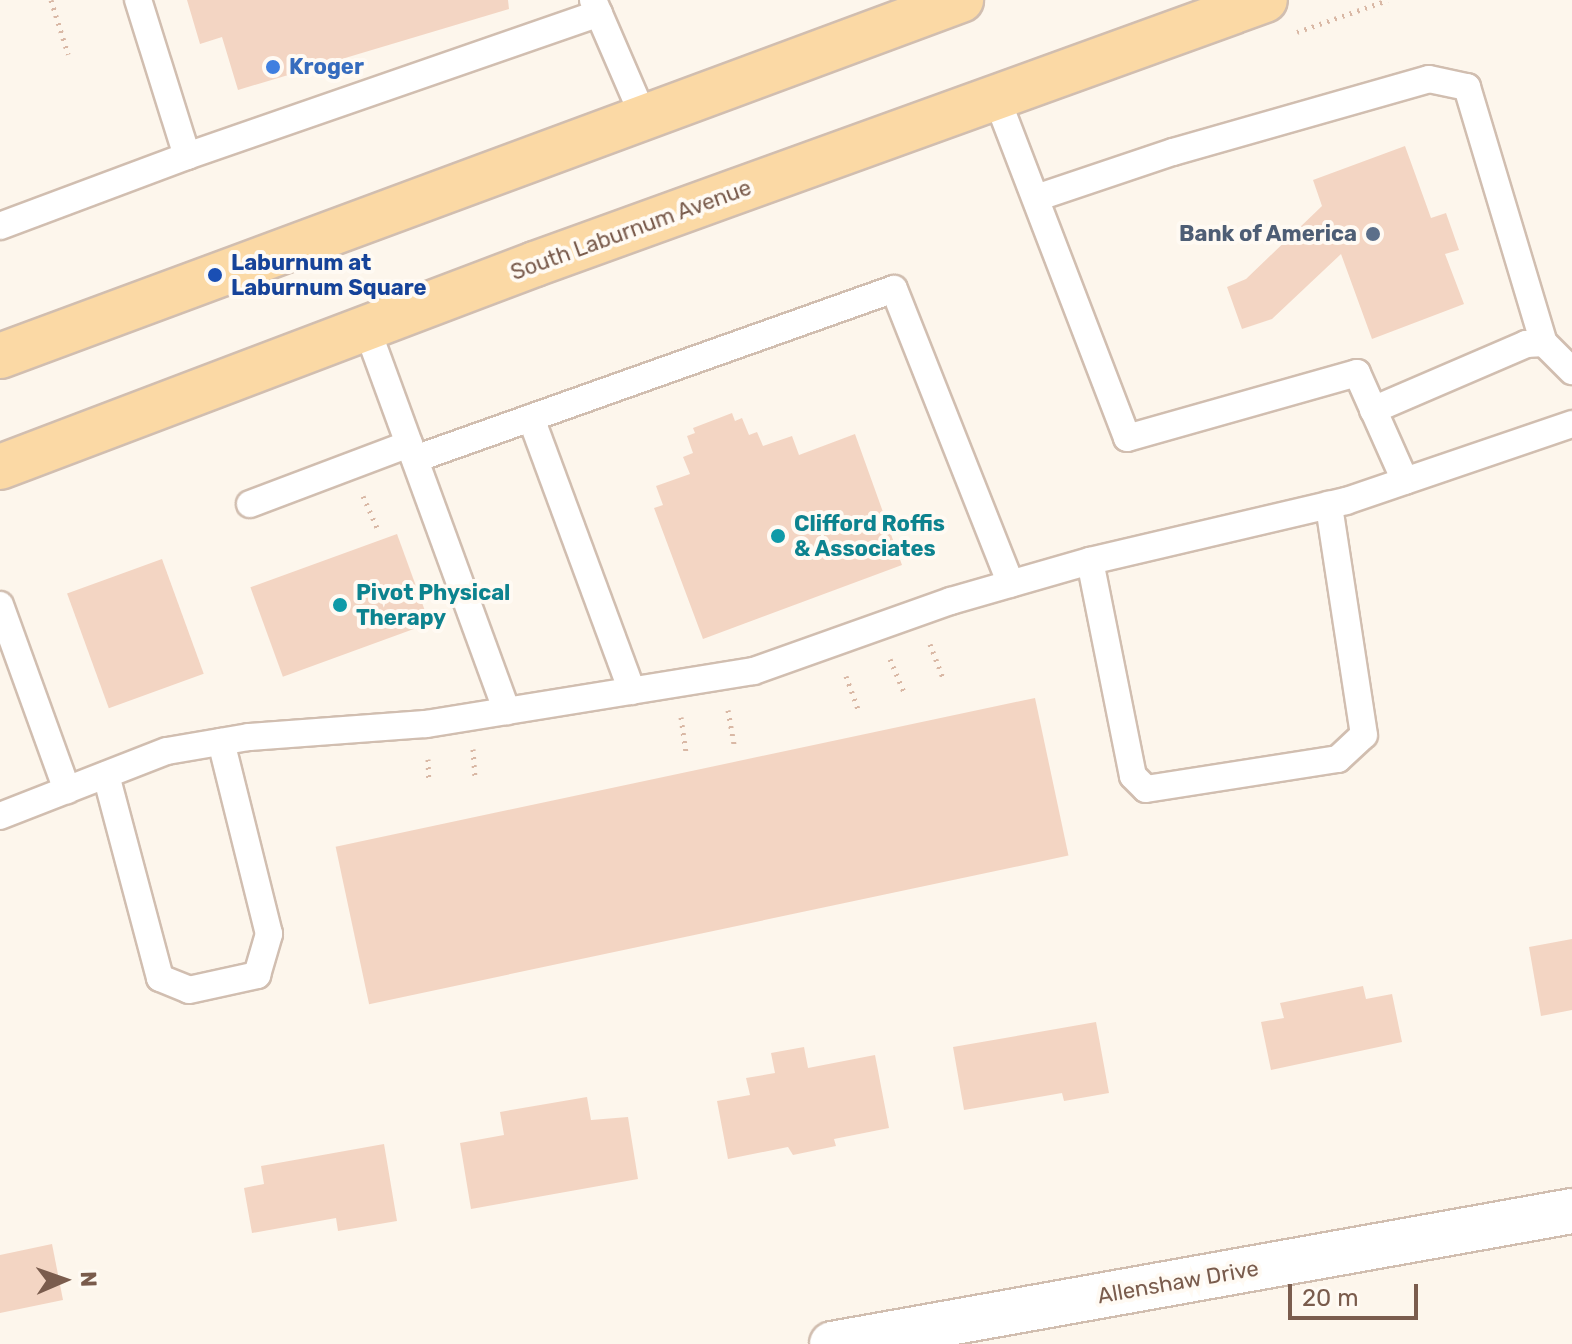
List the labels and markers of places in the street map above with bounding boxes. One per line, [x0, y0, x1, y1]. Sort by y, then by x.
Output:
place label: Kroger [289, 54, 364, 80]
marker: Kroger [264, 58, 282, 76]
place label: Bank of America [1178, 221, 1357, 247]
marker: Bank of America [1364, 225, 1382, 243]
place label: Laburnum at Laburnum Square [231, 249, 427, 300]
marker: Laburnum at Laburnum Square [206, 266, 224, 284]
place label: Clifford Roffis & Associates [794, 510, 945, 562]
marker: Clifford Roffis & Associates [769, 527, 787, 545]
place label: Pivot Physical Therapy [356, 579, 510, 630]
marker: Pivot Physical Therapy [331, 596, 349, 614]

